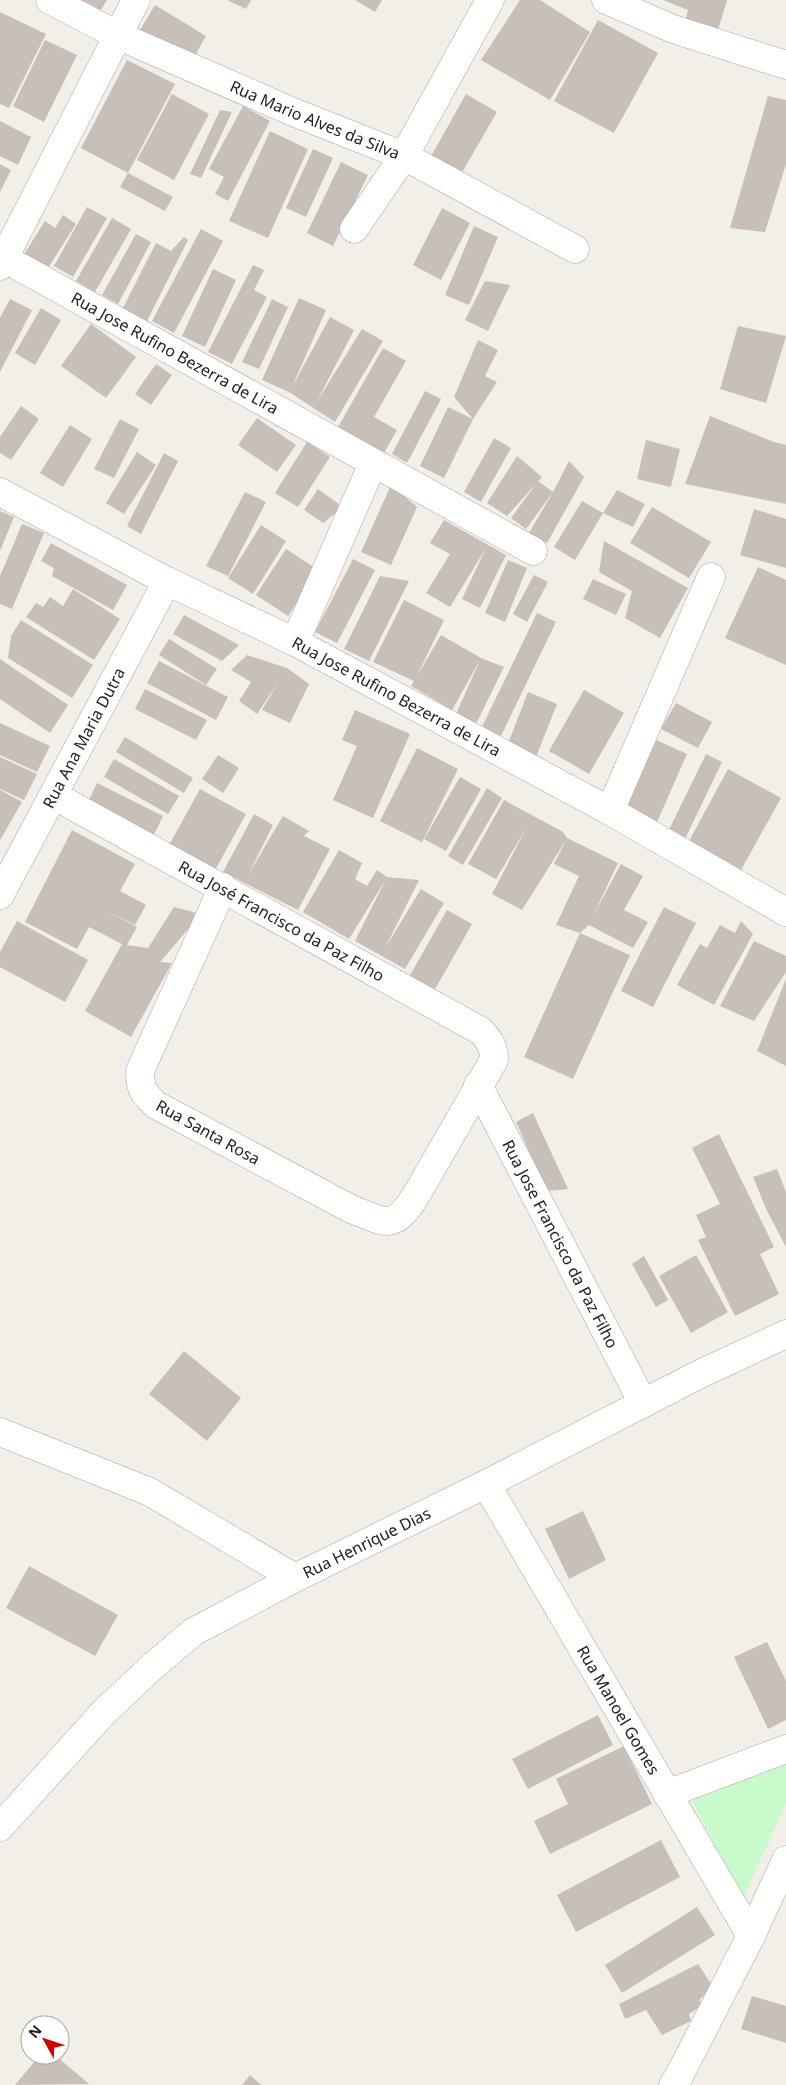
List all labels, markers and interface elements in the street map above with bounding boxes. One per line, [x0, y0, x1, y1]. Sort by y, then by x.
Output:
street label: Rua Mario Alves da Silva [227, 75, 403, 164]
street label: Rua Jose Rufino Bezerra de Lira [67, 287, 283, 419]
street label: Rua Jose Rufino Bezerra de Lira [288, 631, 505, 761]
street label: Rua Ana Maria Dutra [37, 664, 130, 812]
street label: Rua José Francisco da Paz Filho [175, 855, 388, 987]
street label: Rua Santa Rosa [152, 1094, 264, 1170]
street label: Rua Jose Francisco da Paz Filho [497, 1136, 624, 1352]
street label: Rua Henrique Dias [299, 1502, 434, 1584]
street label: Rua Manoel Gomes [572, 1641, 665, 1779]
north arrow [20, 2015, 70, 2065]
text: N [24, 2021, 46, 2042]

